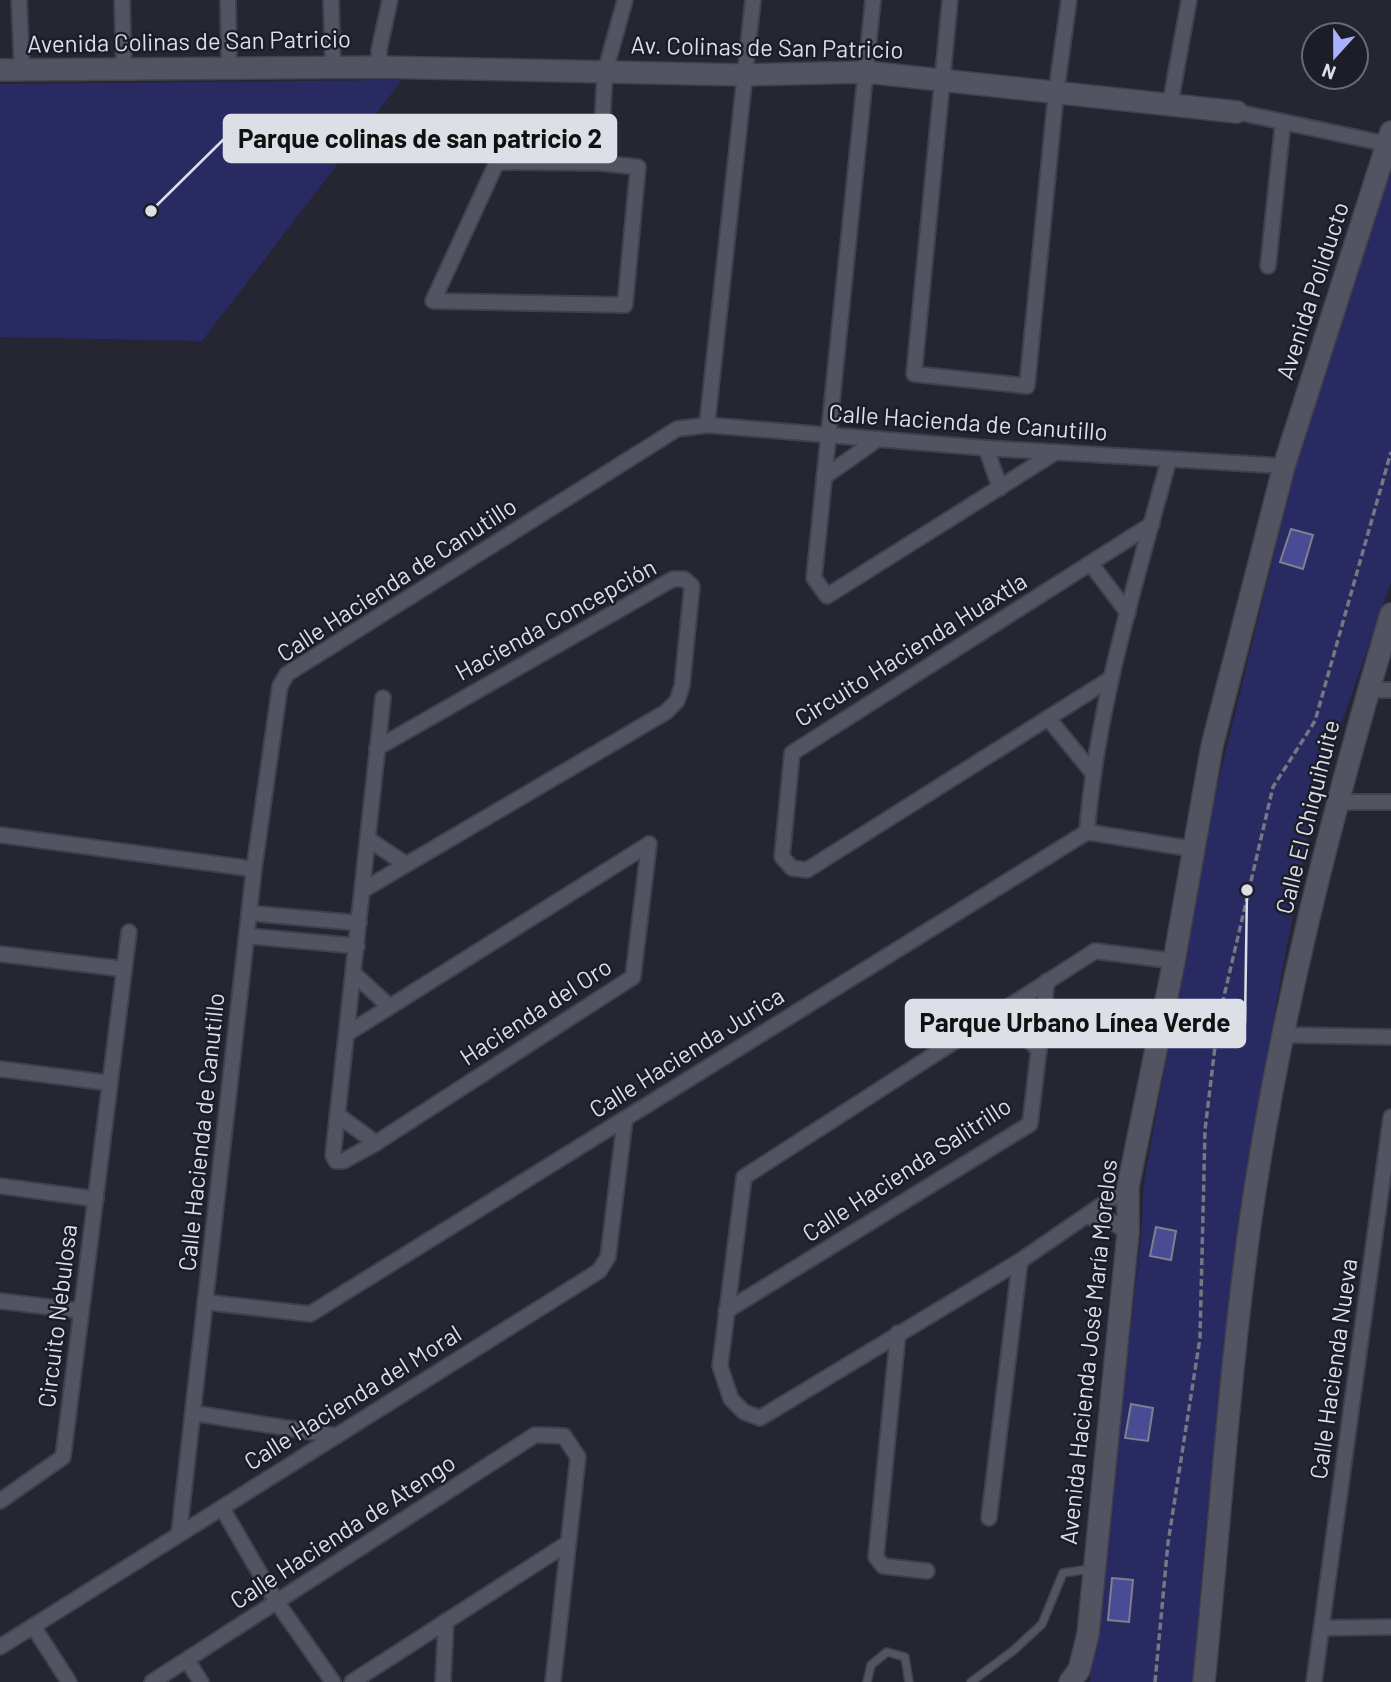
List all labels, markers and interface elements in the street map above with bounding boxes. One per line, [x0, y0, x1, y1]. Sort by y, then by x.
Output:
north arrow [1300, 21, 1370, 91]
street label: Avenida Colinas de San Patricio [27, 23, 351, 58]
street label: Av. Colinas de San Patricio [630, 30, 904, 63]
text: N [1319, 59, 1339, 85]
callout: Parque colinas de san patricio 2 [224, 115, 616, 162]
text: Parque colinas de san patricio 2 [238, 122, 602, 153]
street label: Avenida Poliducto [1269, 198, 1354, 383]
street label: Calle Hacienda de Canutillo [828, 397, 1109, 446]
street label: Calle Hacienda de Canutillo [271, 490, 521, 667]
street label: Hacienda Concepción [450, 551, 661, 686]
street label: Circuito Hacienda Huaxtla [789, 565, 1032, 732]
street label: Calle El Chiquihuite [1268, 717, 1345, 917]
street label: Hacienda del Oro [454, 951, 617, 1071]
street label: Calle Hacienda Jurica [584, 980, 789, 1123]
street label: Calle Hacienda de Canutillo [171, 991, 230, 1272]
callout: Parque Urbano Línea Verde [906, 1000, 1245, 1047]
text: Parque Urbano Línea Verde [920, 1006, 1230, 1037]
street label: Calle Hacienda Salitrillo [796, 1090, 1016, 1247]
street label: Avenida Hacienda José María Morelos [1053, 1158, 1122, 1546]
street label: Circuito Nebulosa [31, 1223, 82, 1409]
street label: Calle Hacienda Nueva [1303, 1257, 1362, 1481]
street label: Calle Hacienda del Moral [238, 1318, 466, 1475]
street label: Calle Hacienda de Atengo [224, 1447, 460, 1614]

